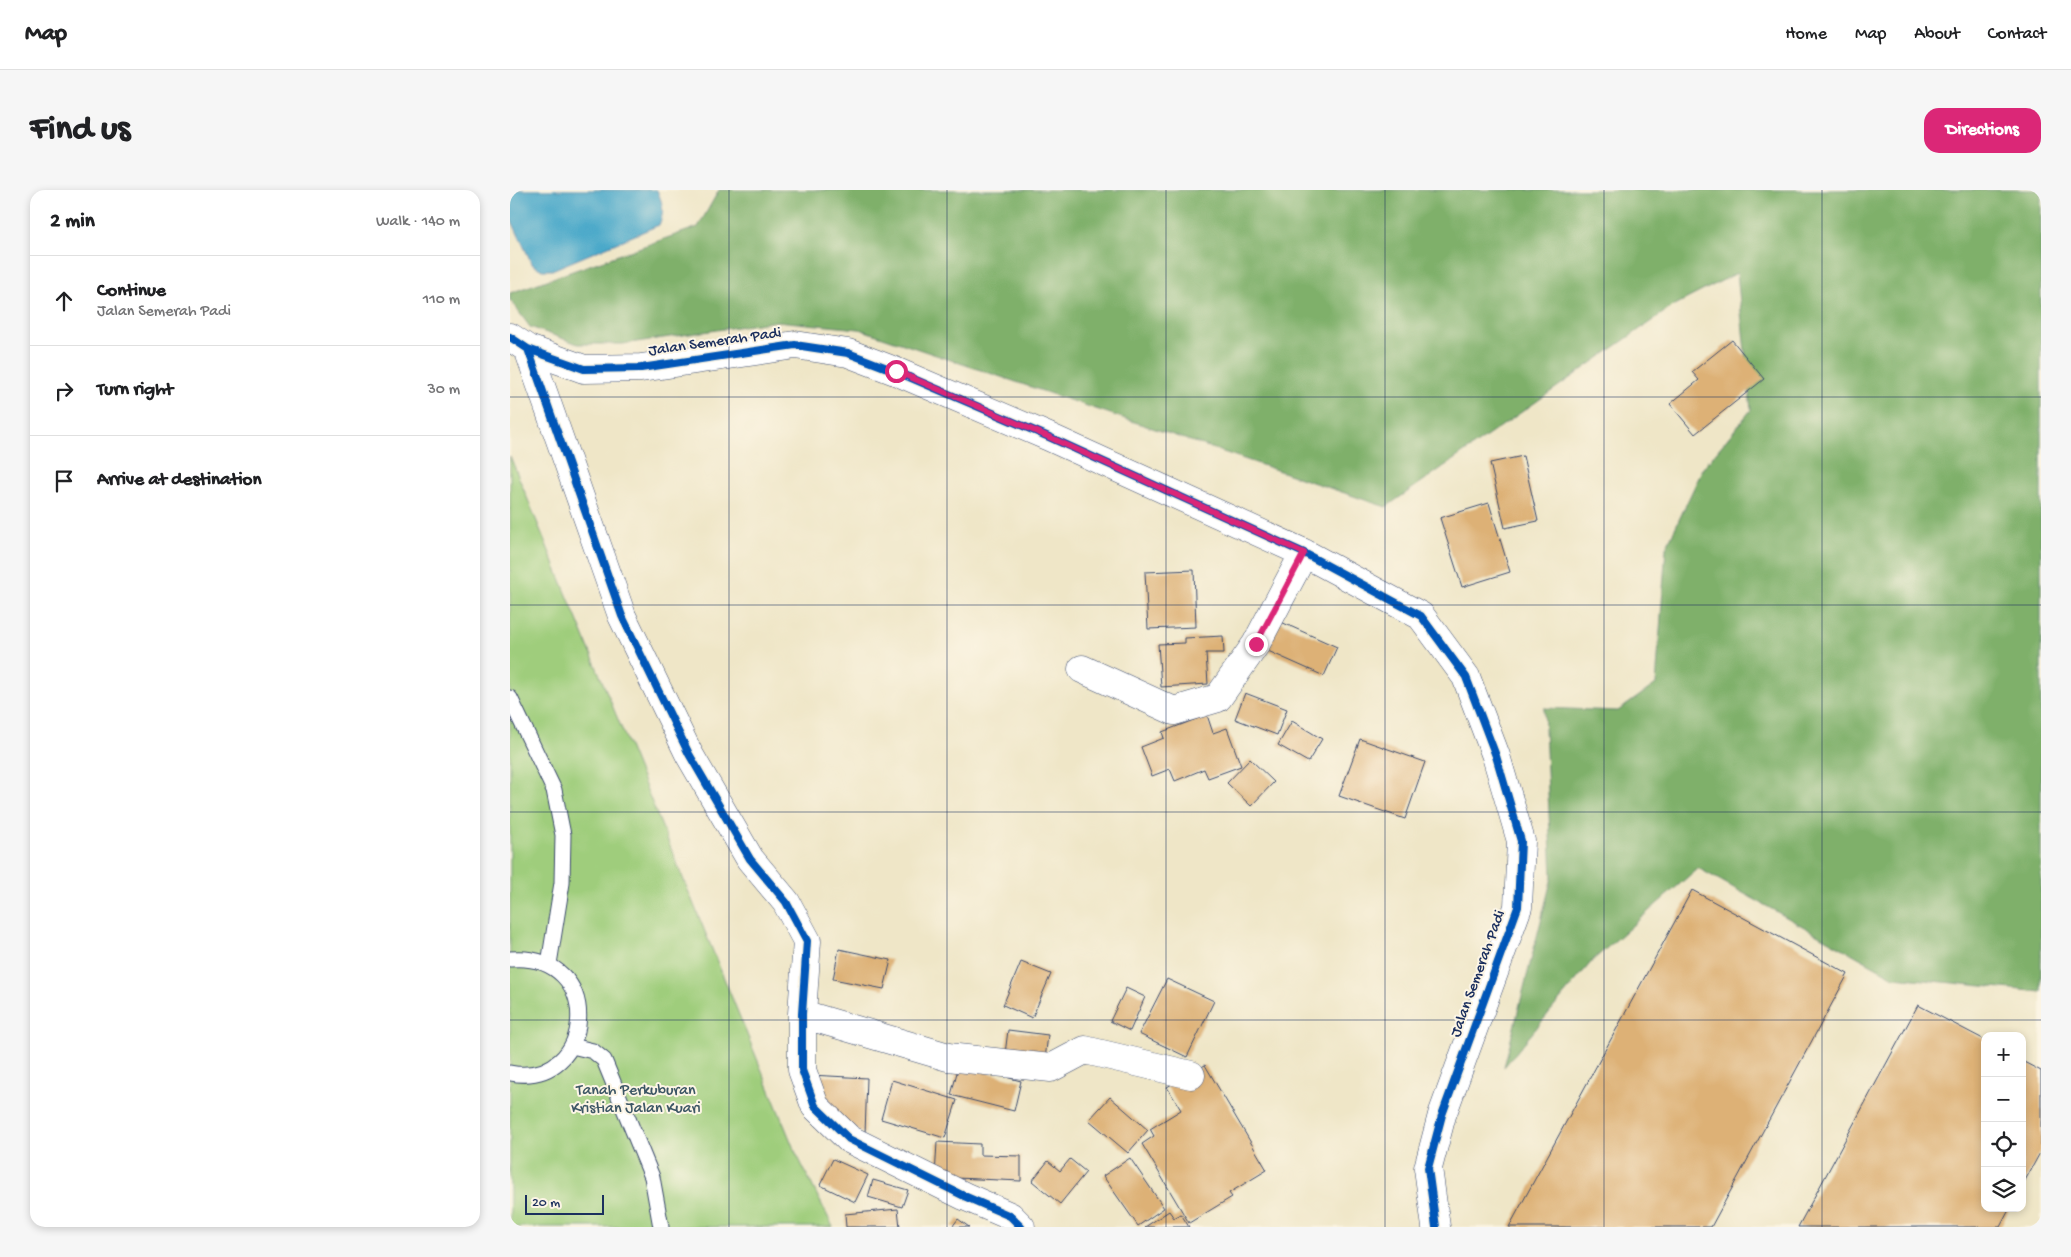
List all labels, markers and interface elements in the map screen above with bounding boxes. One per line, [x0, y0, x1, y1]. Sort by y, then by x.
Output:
text: Map [25, 20, 67, 49]
text: Home [1785, 24, 1827, 45]
text: Map [1855, 24, 1886, 45]
text: About [1914, 24, 1960, 45]
text: Contact [1988, 24, 2046, 45]
button: Directions [1924, 108, 2041, 153]
text: Find us [30, 110, 130, 151]
text: 2 min [50, 210, 95, 235]
text: Walk · 140 m [376, 213, 460, 232]
text: Continue [97, 280, 166, 303]
icon: ahead [50, 287, 78, 315]
text: 110 m [423, 291, 460, 310]
text: Jalan Semerah Padi [97, 303, 231, 322]
street label: Jalan Semerah Padi [647, 324, 783, 362]
route start [885, 360, 908, 383]
icon: right [50, 377, 78, 405]
text: Turn right [97, 379, 173, 402]
text: 30 m [427, 381, 460, 400]
icon: arrive [50, 467, 78, 495]
text: Arrive at destination [97, 469, 261, 492]
route end [1245, 633, 1268, 656]
street label: Jalan Semerah Padi [1447, 908, 1511, 1040]
map controls [1981, 1032, 2026, 1212]
button: + [1981, 1032, 2026, 1077]
button: − [1981, 1077, 2026, 1122]
park label: Tanah Perkuburan Kristian Jalan Kuari [571, 1082, 701, 1119]
button: locate [1981, 1122, 2026, 1167]
button: layers [1981, 1167, 2026, 1212]
scale bar [525, 1192, 604, 1215]
text: 20 m [532, 1195, 560, 1212]

